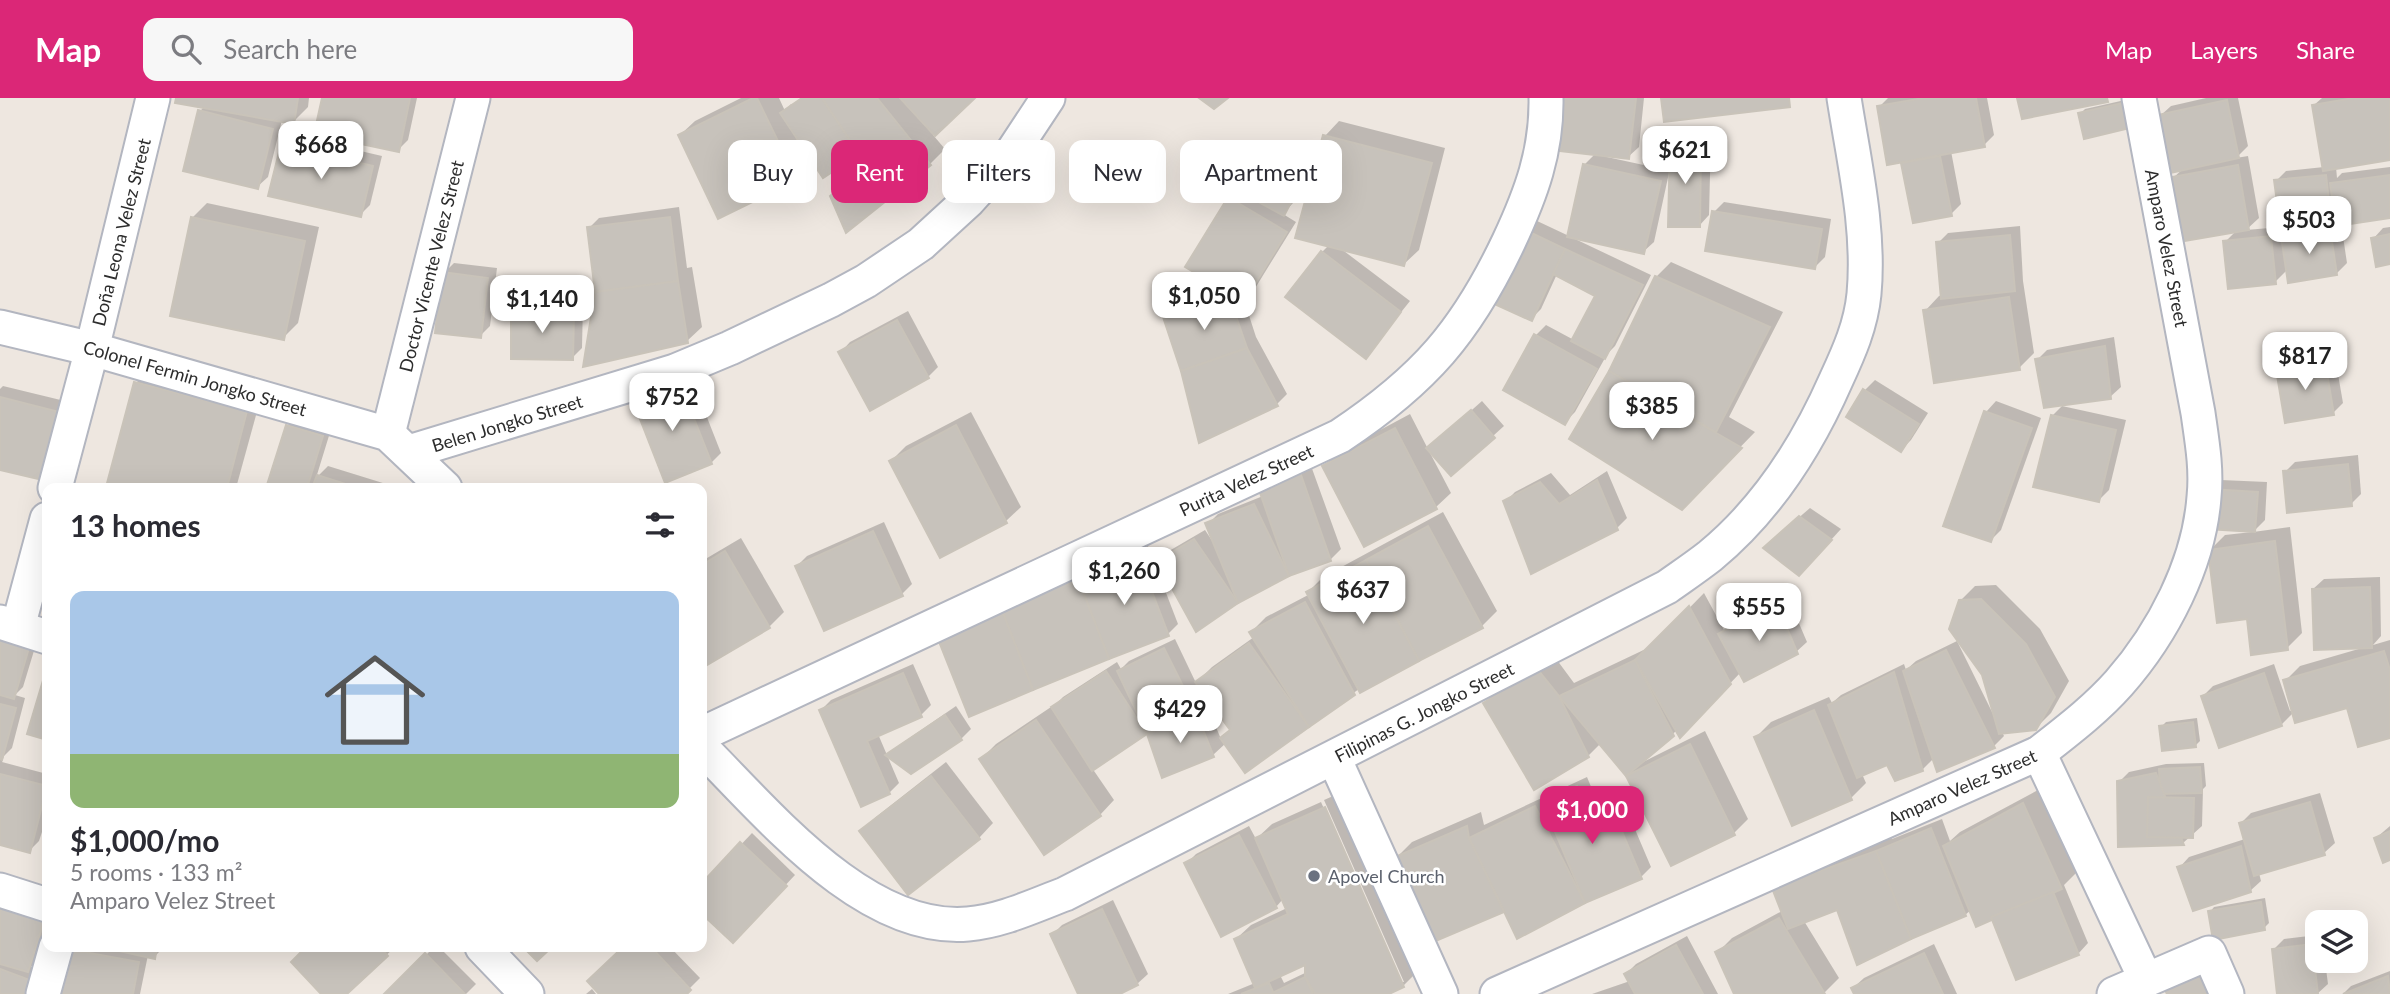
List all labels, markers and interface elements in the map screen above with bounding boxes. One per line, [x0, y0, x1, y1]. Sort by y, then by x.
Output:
search box [143, 18, 633, 81]
text: Map [35, 29, 101, 69]
icon: search [167, 30, 205, 68]
text: Search here [223, 33, 357, 65]
text: Map [2105, 35, 2152, 64]
text: Layers [2190, 35, 2258, 64]
text: Share [2296, 35, 2355, 64]
pin: $668 [280, 122, 362, 181]
pin: $621 [1644, 126, 1726, 186]
text: $668 [294, 130, 348, 158]
street label: Doña Leona Velez Street [87, 135, 155, 328]
text: $621 [1658, 135, 1712, 163]
chip: Buy [728, 140, 817, 203]
chip: Rent [831, 140, 928, 203]
chip: Filters [942, 140, 1055, 203]
chip: New [1069, 140, 1166, 203]
chip: Apartment [1180, 140, 1342, 203]
street label: Doctor Vicente Velez Street [394, 157, 468, 374]
street label: Amparo Velez Street [2141, 167, 2193, 329]
pin: $503 [2268, 197, 2350, 256]
text: $503 [2282, 205, 2336, 233]
pin: $1,050 [1147, 272, 1261, 332]
pin: $1,140 [485, 275, 599, 335]
text: $1,050 [1168, 281, 1240, 309]
text: $1,140 [506, 284, 578, 312]
pin: $817 [2264, 332, 2346, 392]
street label: Colonel Fermin Jongko Street [81, 336, 310, 421]
text: $817 [2278, 341, 2332, 369]
pin: $752 [631, 374, 713, 433]
text: $752 [645, 382, 699, 410]
pin: $385 [1611, 382, 1693, 442]
street label: Belen Jongko Street [429, 389, 586, 456]
text: $385 [1625, 391, 1679, 419]
street label: Purita Velez Street [1176, 439, 1317, 521]
icon: filters [641, 506, 679, 544]
text: 13 homes [70, 507, 201, 543]
pin: $1,260 [1067, 547, 1181, 607]
text: $1,260 [1088, 556, 1160, 584]
pin: $637 [1322, 566, 1404, 626]
text: $637 [1336, 575, 1390, 603]
pin: $555 [1718, 584, 1800, 643]
text: $555 [1732, 592, 1786, 620]
icon: home [312, 637, 438, 763]
street label: Filipinas G. Jongko Street [1331, 657, 1518, 767]
pin: $429 [1139, 686, 1221, 745]
text: $429 [1153, 694, 1207, 722]
street label: Amparo Velez Street [1884, 744, 2040, 830]
pin: $1,000 [1535, 786, 1649, 846]
text: $1,000 [1556, 795, 1628, 823]
text: $1,000/mo [70, 822, 219, 858]
text: 5 rooms · 133 m² [70, 858, 242, 886]
place label: Apovel Church [1328, 865, 1445, 887]
marker: Apovel Church [1306, 868, 1322, 884]
text: Amparo Velez Street [70, 886, 275, 914]
map controls [2305, 910, 2368, 973]
button: layers [2305, 910, 2368, 973]

